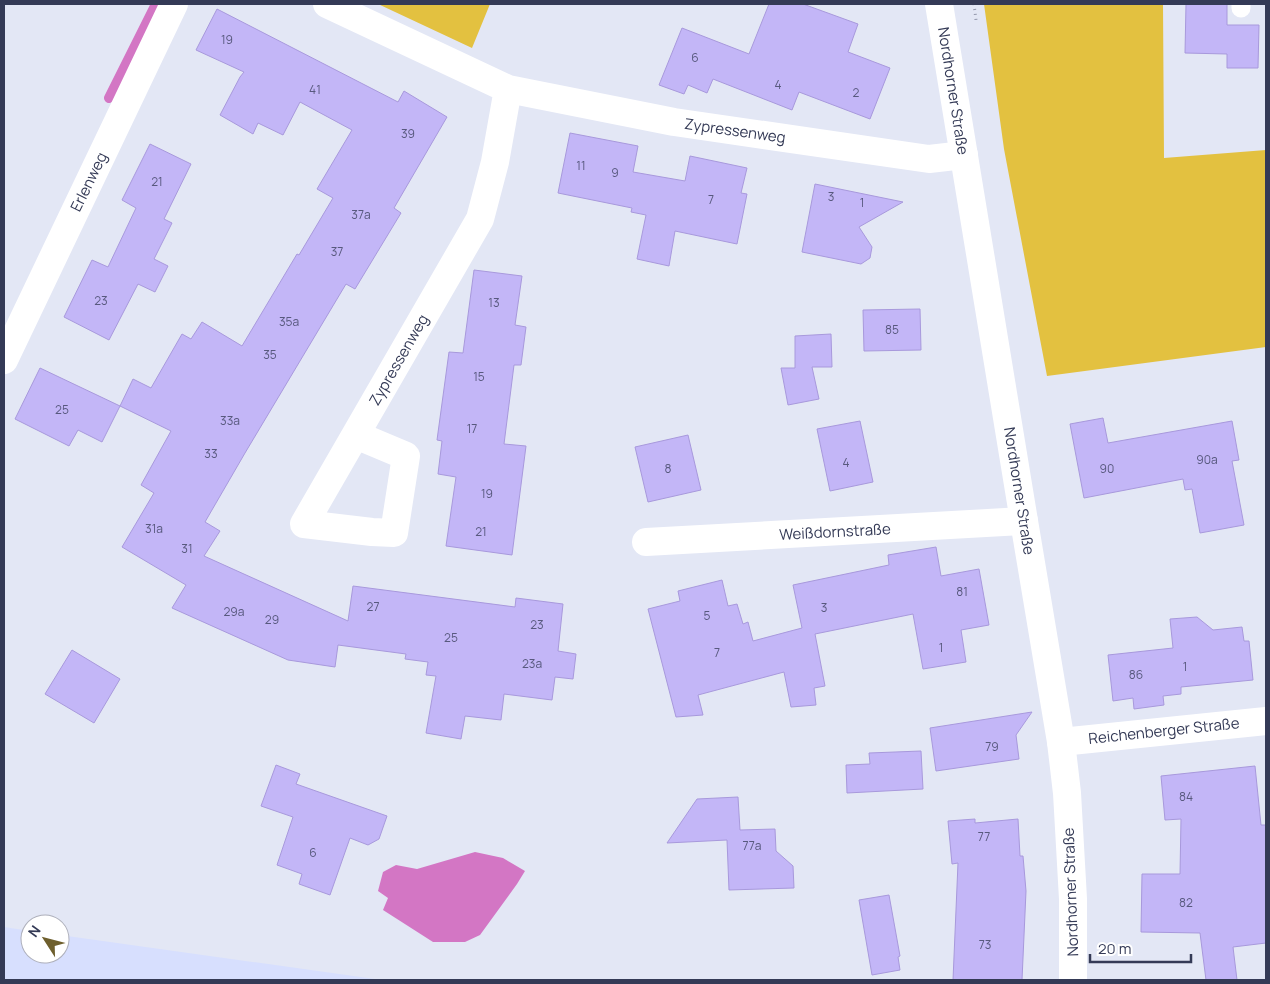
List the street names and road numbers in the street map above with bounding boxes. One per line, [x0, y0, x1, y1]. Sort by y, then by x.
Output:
street label: Nordhorner Straße [933, 26, 974, 156]
street label: Zypressenweg [683, 113, 787, 148]
street label: Erlenweg [65, 149, 112, 215]
street label: Zypressenweg [364, 310, 433, 409]
street label: Nordhorner Straße [999, 426, 1040, 556]
street label: Weißdornstraße [779, 518, 891, 545]
street label: Reichenberger Straße [1087, 712, 1241, 749]
street label: Nordhorner Straße [1058, 827, 1083, 957]

